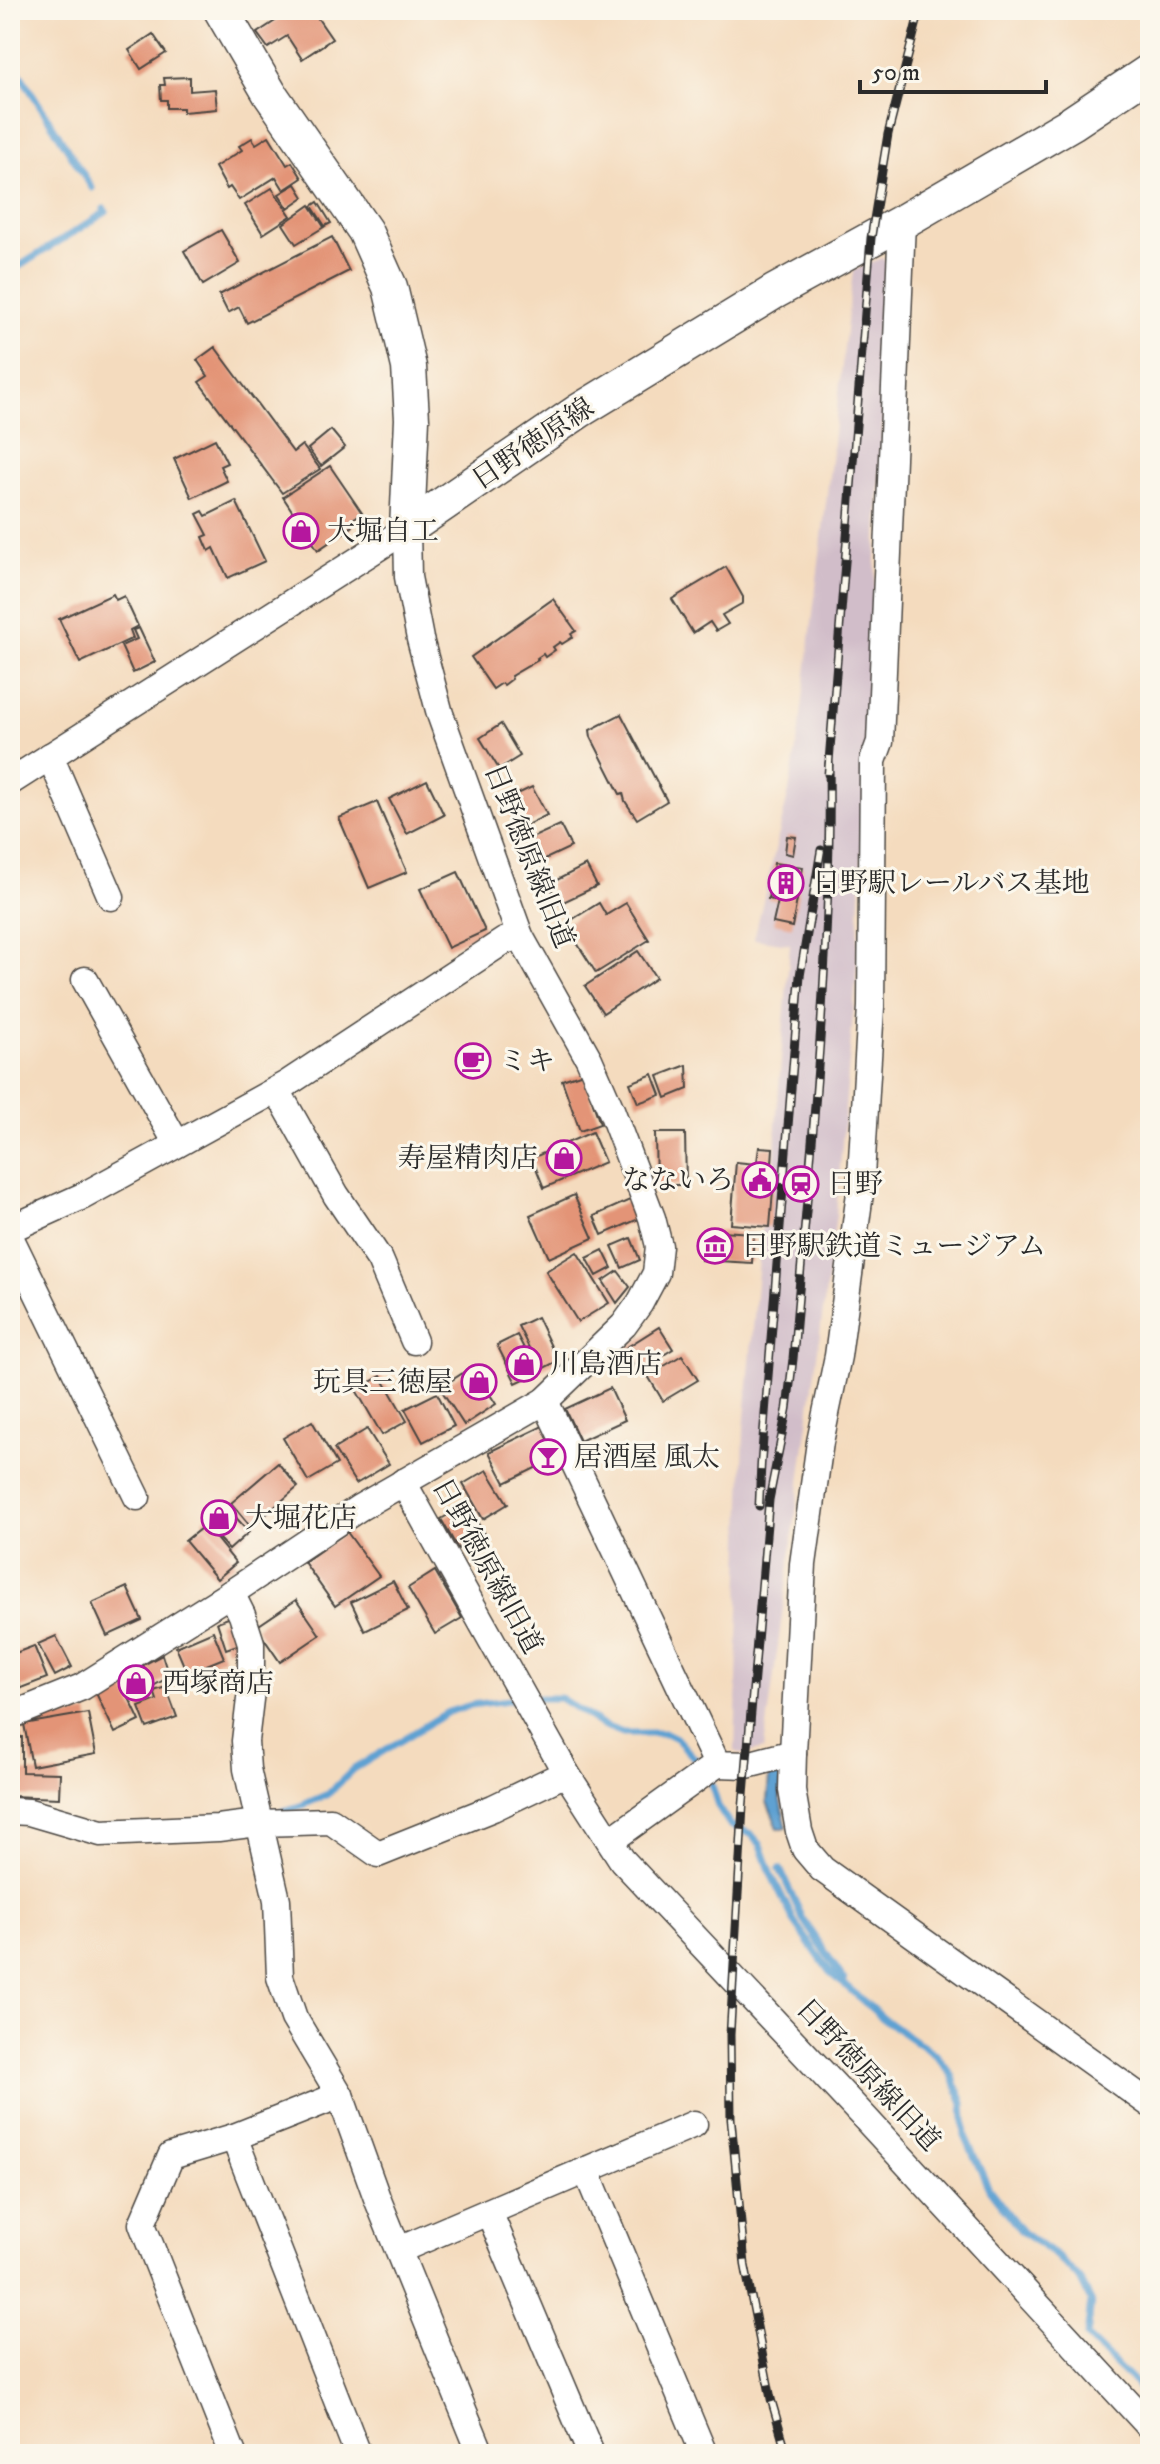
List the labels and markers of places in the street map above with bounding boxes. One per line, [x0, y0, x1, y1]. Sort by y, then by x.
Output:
shop icon: 大堀自工 [282, 512, 320, 550]
place label: 大堀自工 [327, 514, 439, 549]
building icon: 日野駅レールバス基地 [767, 864, 805, 902]
place label: 日野駅レールバス基地 [812, 866, 1089, 901]
cafe icon: ミキ [454, 1042, 492, 1080]
place label: ミキ [499, 1044, 555, 1079]
shop icon: 寿屋精肉店 [545, 1139, 583, 1177]
place label: 寿屋精肉店 [398, 1141, 538, 1176]
public building icon: なないろ [741, 1161, 779, 1199]
place label: なないろ [622, 1163, 734, 1198]
station icon: 日野 [782, 1165, 820, 1203]
place label: 日野 [827, 1167, 883, 1202]
museum icon: 日野駅鉄道ミュージアム [696, 1227, 734, 1265]
place label: 日野駅鉄道ミュージアム [741, 1229, 1046, 1264]
shop icon: 川島酒店 [505, 1345, 543, 1383]
place label: 川島酒店 [550, 1347, 662, 1382]
shop icon: 玩具三徳屋 [460, 1363, 498, 1401]
place label: 玩具三徳屋 [313, 1365, 453, 1400]
bar icon: 居酒屋 風太 [529, 1438, 567, 1476]
place label: 居酒屋 風太 [574, 1440, 720, 1475]
shop icon: 大堀花店 [200, 1499, 238, 1537]
place label: 大堀花店 [245, 1501, 357, 1536]
shop icon: 西塚商店 [117, 1664, 155, 1702]
place label: 西塚商店 [162, 1666, 274, 1701]

